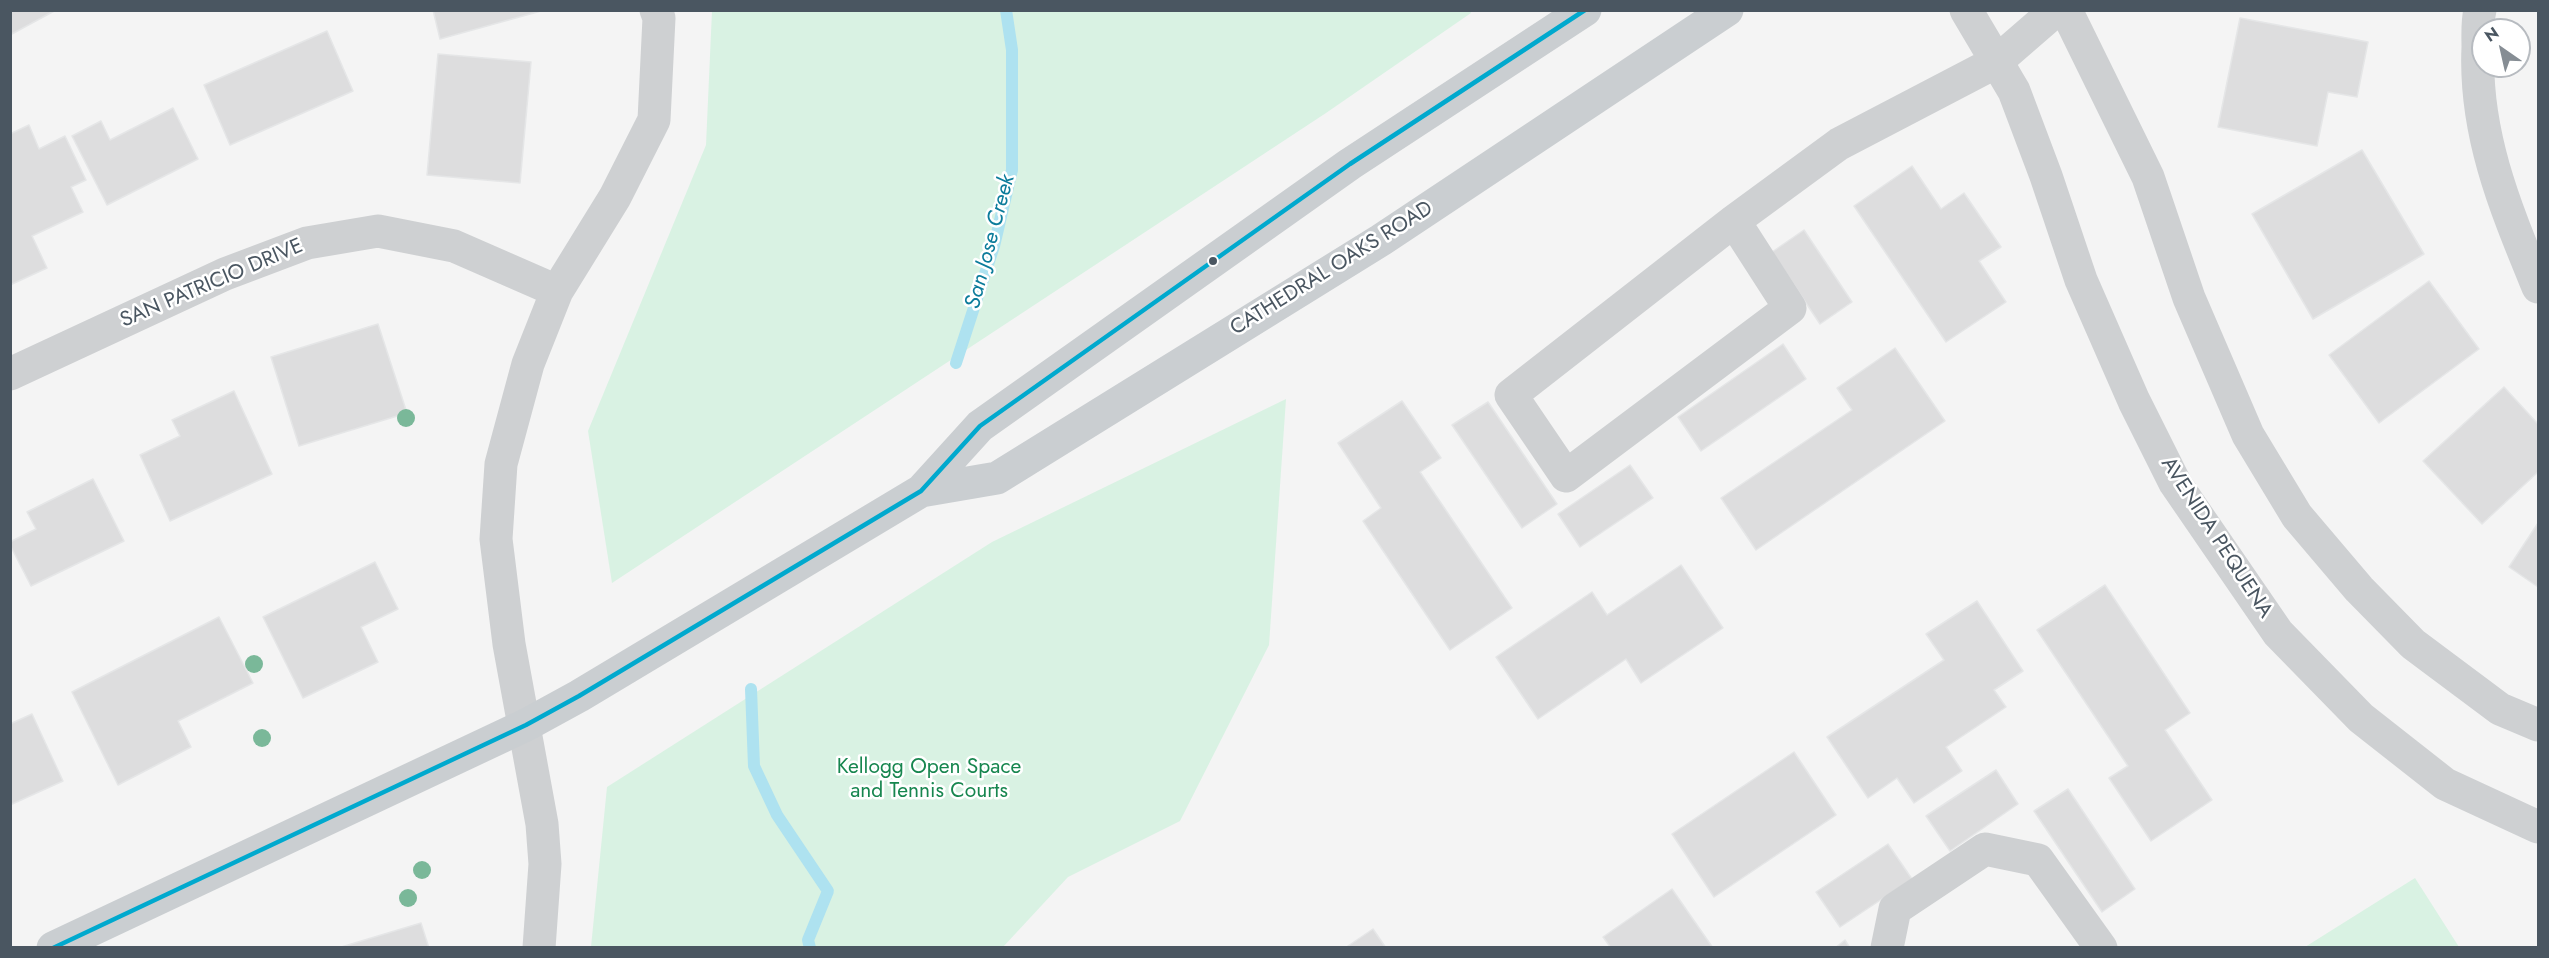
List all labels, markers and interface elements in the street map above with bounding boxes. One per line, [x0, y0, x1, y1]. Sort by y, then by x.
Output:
north arrow [2471, 18, 2531, 78]
text: N [2480, 21, 2503, 47]
water label: San Jose Creek [960, 172, 1022, 312]
street label: CATHEDRAL OAKS ROAD [1226, 196, 1438, 342]
street label: SAN PATRICIO DRIVE [117, 234, 307, 334]
unlabelled marker [1207, 255, 1219, 267]
street label: AVENIDA PEQUENA [2155, 453, 2277, 623]
park label: Kellogg Open Space and Tennis Courts [837, 755, 1021, 805]

